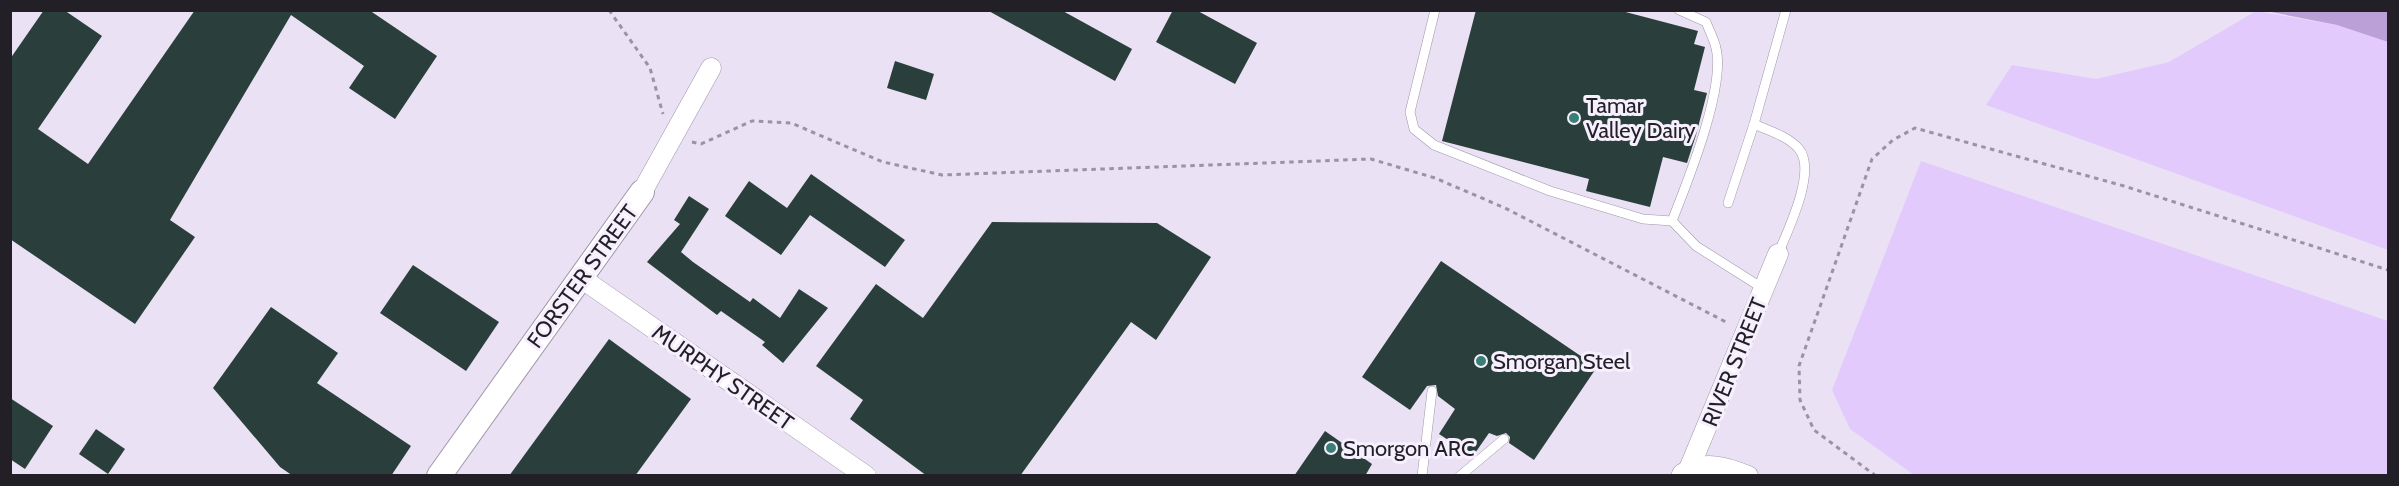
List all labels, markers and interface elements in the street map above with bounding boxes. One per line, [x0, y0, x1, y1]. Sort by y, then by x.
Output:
place label: Tamar Valley Dairy [1586, 92, 1696, 144]
marker: Tamar Valley Dairy [1567, 111, 1581, 125]
street label: FORSTER STREET [521, 199, 644, 353]
street label: RIVER STREET [1696, 294, 1773, 431]
street label: MURPHY STREET [647, 319, 799, 436]
place label: Smorgan Steel [1493, 348, 1631, 375]
marker: Smorgan Steel [1474, 354, 1488, 368]
place label: Smorgon ARC [1343, 435, 1475, 462]
marker: Smorgon ARC [1324, 441, 1338, 455]

